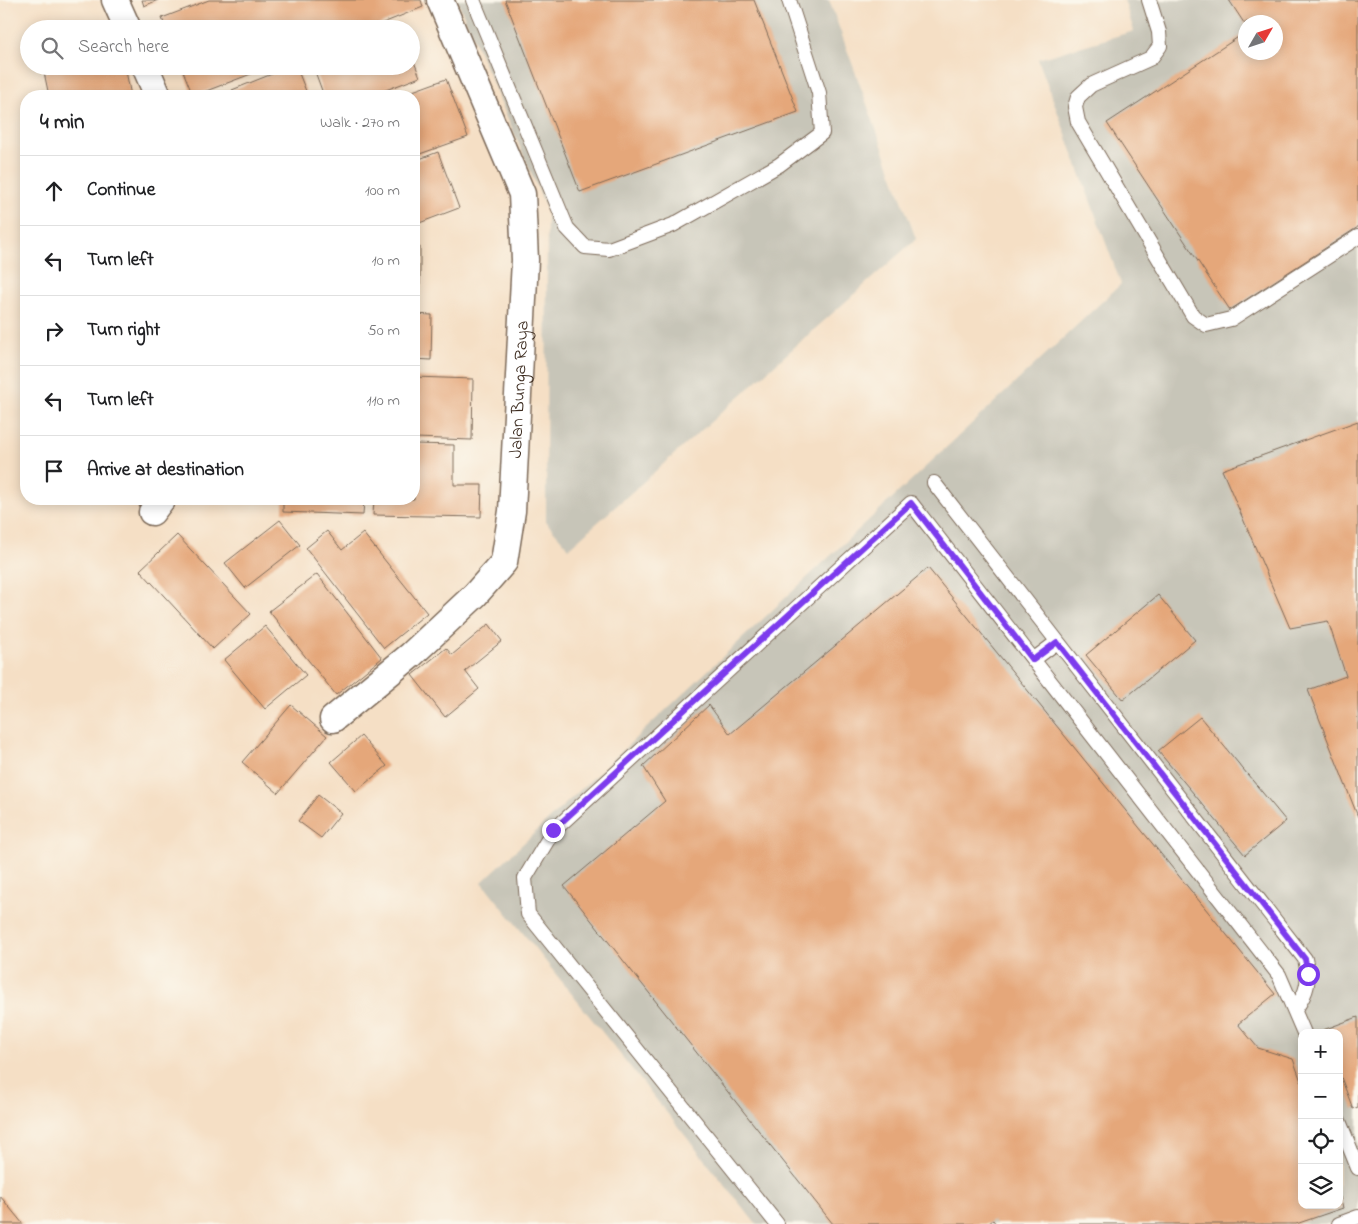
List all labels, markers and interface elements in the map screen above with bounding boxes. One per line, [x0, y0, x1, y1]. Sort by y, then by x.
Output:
north arrow [1238, 15, 1283, 60]
search box [20, 20, 420, 75]
icon: search [38, 34, 66, 62]
text: Search here [78, 34, 169, 61]
text: 4 min [40, 108, 84, 138]
text: Walk · 270 m [320, 111, 400, 135]
icon: ahead [40, 177, 68, 205]
text: Continue [87, 177, 155, 204]
text: 100 m [365, 179, 400, 203]
icon: left [40, 247, 68, 275]
text: Turn left [87, 247, 154, 274]
text: 10 m [372, 249, 400, 273]
icon: right [40, 317, 68, 345]
text: Turn right [87, 317, 160, 344]
text: 50 m [368, 319, 400, 343]
street label: Jalan Bunga Raya [504, 320, 537, 459]
icon: left [40, 387, 68, 415]
text: Turn left [87, 387, 154, 414]
text: 110 m [366, 389, 400, 413]
icon: arrive [40, 457, 68, 485]
text: Arrive at destination [87, 457, 244, 484]
route end [542, 819, 565, 842]
route start [1297, 963, 1320, 986]
map controls [1298, 1029, 1343, 1209]
button: + [1298, 1029, 1343, 1074]
button: − [1298, 1074, 1343, 1119]
button: locate [1298, 1119, 1343, 1164]
button: layers [1298, 1164, 1343, 1209]

